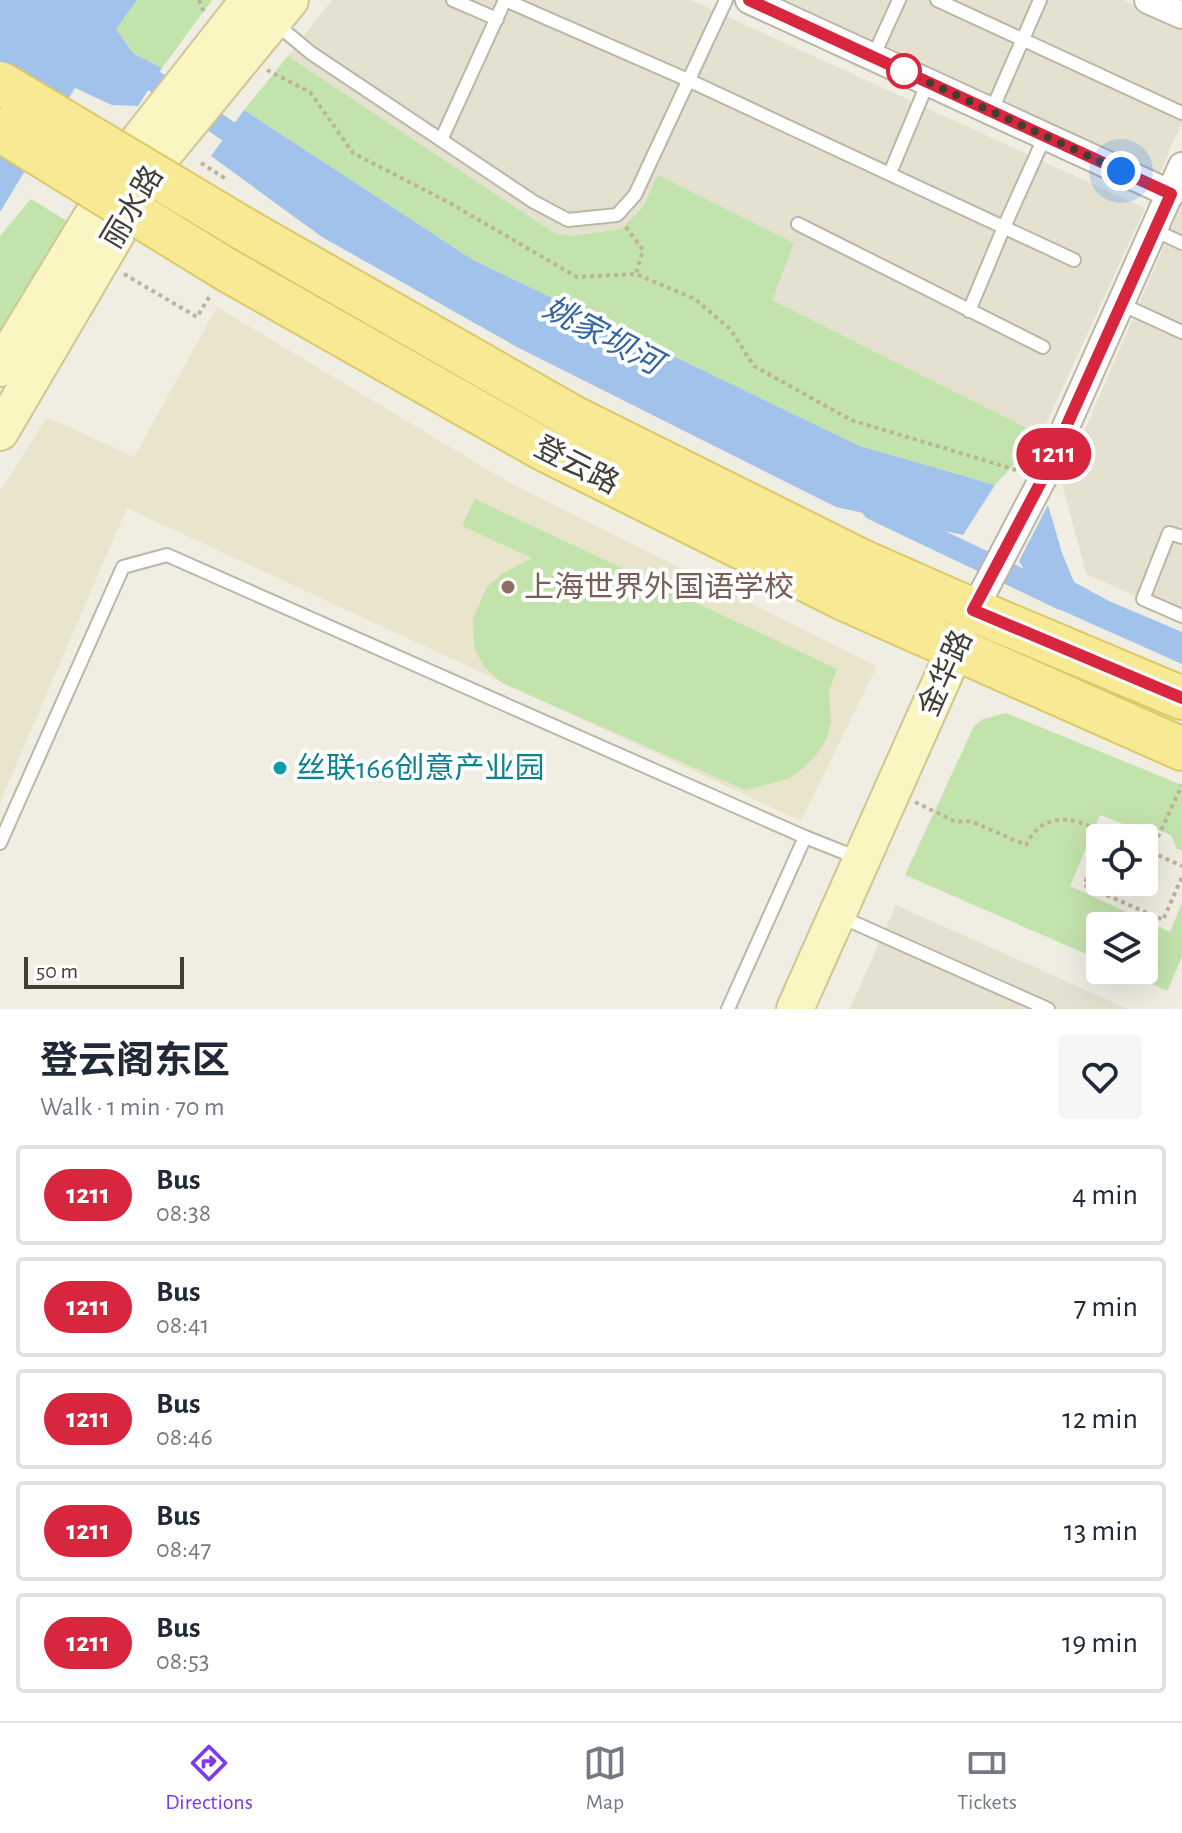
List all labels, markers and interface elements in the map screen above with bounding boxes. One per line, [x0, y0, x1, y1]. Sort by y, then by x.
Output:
unlabelled marker [887, 54, 921, 88]
your location [1101, 151, 1141, 191]
street label: 丽水路 [95, 160, 169, 254]
water label: 姚家坝河 [539, 290, 673, 383]
line badge: 1211 [998, 428, 1110, 480]
street label: 登云路 [530, 430, 624, 500]
text: 1211 [1032, 440, 1076, 468]
place label: 上海世界外国语学校 [524, 571, 794, 603]
marker: 上海世界外国语学校 [499, 578, 517, 596]
street label: 金华路 [912, 625, 978, 721]
place label: 丝联166创意产业园 [296, 752, 545, 784]
marker: 丝联166创意产业园 [271, 759, 289, 777]
map controls [1086, 824, 1158, 984]
button: locate [1086, 824, 1158, 896]
button: layers [1086, 912, 1158, 984]
scale bar [24, 953, 184, 989]
text: 50 m [36, 960, 78, 982]
button: heart [1058, 1035, 1142, 1119]
text: 登云阁东区 [40, 1043, 230, 1081]
text: Walk · 1 min · 70 m [40, 1094, 225, 1120]
text: Bus [156, 1165, 201, 1195]
text: 4 min [1072, 1180, 1138, 1210]
text: 1211 [66, 1181, 110, 1209]
text: 08:38 [156, 1200, 211, 1226]
text: Bus [156, 1277, 201, 1307]
text: 7 min [1074, 1292, 1138, 1322]
text: 1211 [66, 1293, 110, 1321]
text: 08:41 [156, 1312, 209, 1338]
text: Bus [156, 1389, 201, 1419]
text: 12 min [1062, 1404, 1138, 1434]
text: 1211 [66, 1405, 110, 1433]
text: 08:46 [156, 1424, 213, 1450]
text: Bus [156, 1501, 201, 1531]
text: 13 min [1064, 1516, 1138, 1546]
text: 1211 [66, 1517, 110, 1545]
text: 08:47 [156, 1536, 211, 1562]
text: Bus [156, 1613, 201, 1643]
text: 19 min [1062, 1628, 1138, 1658]
text: 1211 [66, 1629, 110, 1657]
text: 08:53 [156, 1648, 210, 1674]
tab: Directions [165, 1741, 253, 1815]
tab: Map [583, 1741, 627, 1815]
tab: Tickets [957, 1741, 1017, 1815]

